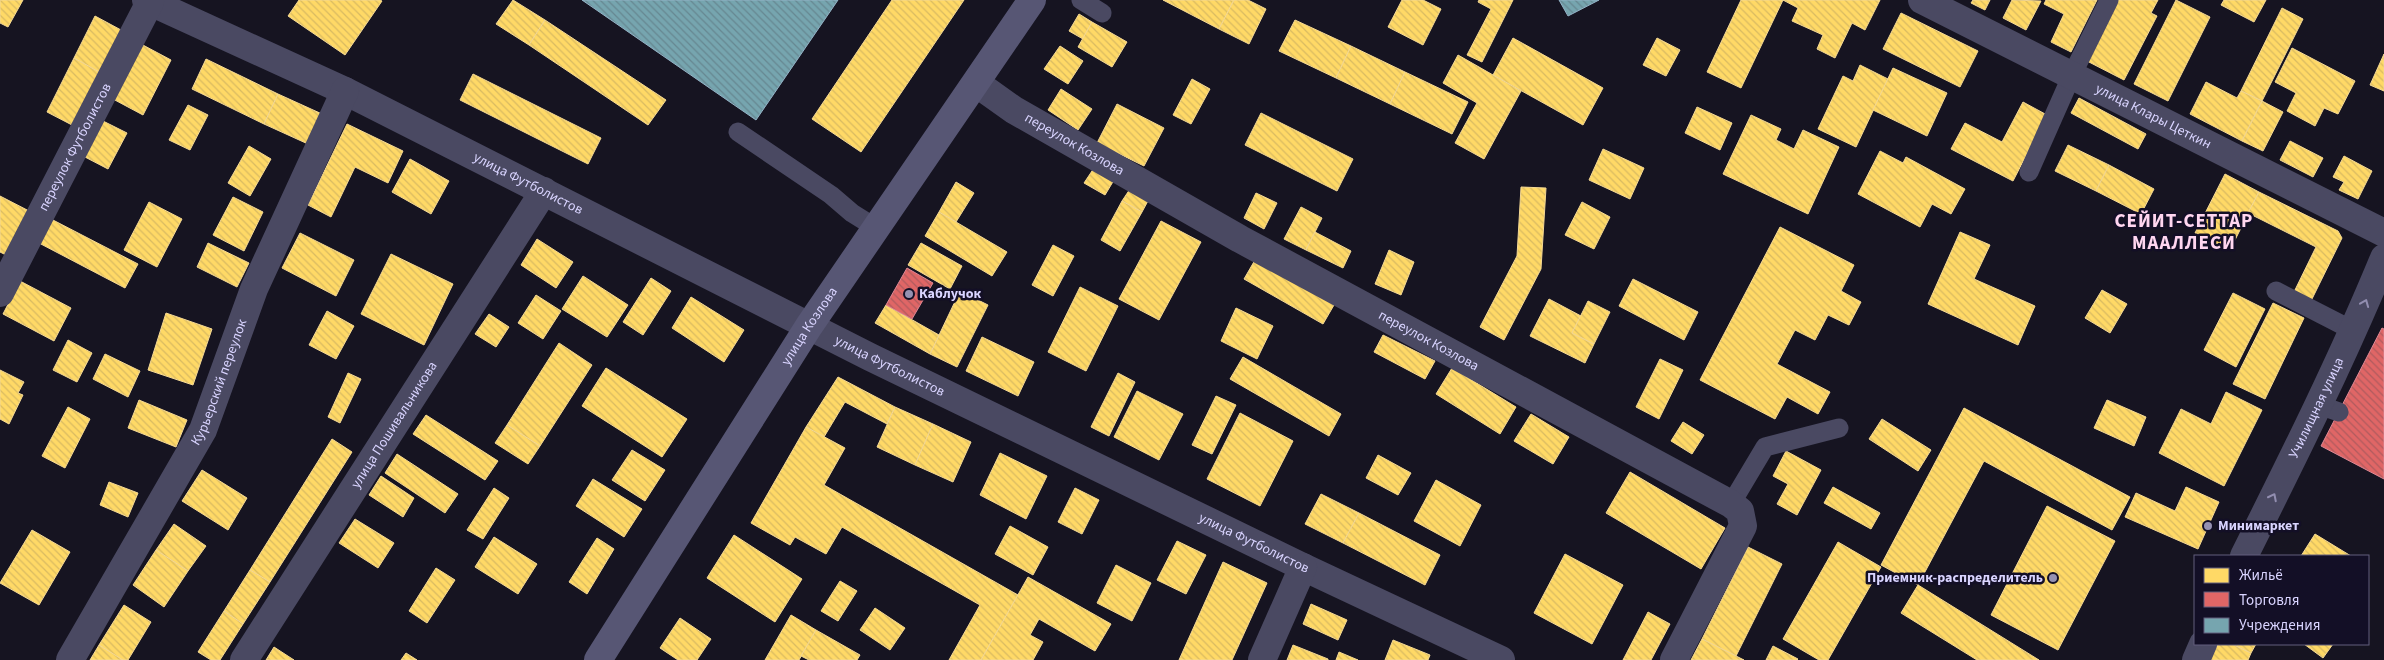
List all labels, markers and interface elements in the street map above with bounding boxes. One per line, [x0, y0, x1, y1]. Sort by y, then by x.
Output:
street label: улица Клары Цеткин [2092, 79, 2215, 154]
street label: переулок Футболистов [34, 80, 117, 215]
street label: переулок Козлова [1021, 108, 1128, 181]
street label: улица Футболистов [470, 148, 586, 220]
district label: СЕЙИТ-СЕТТАР МААЛЛЕСИ [2115, 208, 2253, 257]
street label: улица Козлова [776, 283, 843, 370]
place label: Каблучок [919, 284, 981, 304]
marker: Каблучок [903, 288, 915, 300]
one-way arrow [2359, 299, 2370, 308]
street label: переулок Козлова [1375, 305, 1482, 376]
street label: Курьерский переулок [186, 316, 252, 449]
street label: улица Футболистов [831, 331, 948, 402]
street label: Училищная улица [2284, 354, 2349, 462]
street label: улица Пошивальникова [346, 358, 442, 492]
one-way arrow [2267, 493, 2277, 502]
street label: улица Футболистов [1195, 508, 1312, 578]
place label: Минимаркет [2218, 516, 2299, 536]
marker: Минимаркет [2202, 520, 2214, 532]
legend [2194, 555, 2369, 645]
text: Жильё [2239, 565, 2283, 586]
place label: Приемник-распределитель [1867, 568, 2043, 588]
marker: Приемник-распределитель [2047, 572, 2059, 584]
text: Торговля [2239, 590, 2299, 611]
text: Учреждения [2239, 615, 2320, 636]

